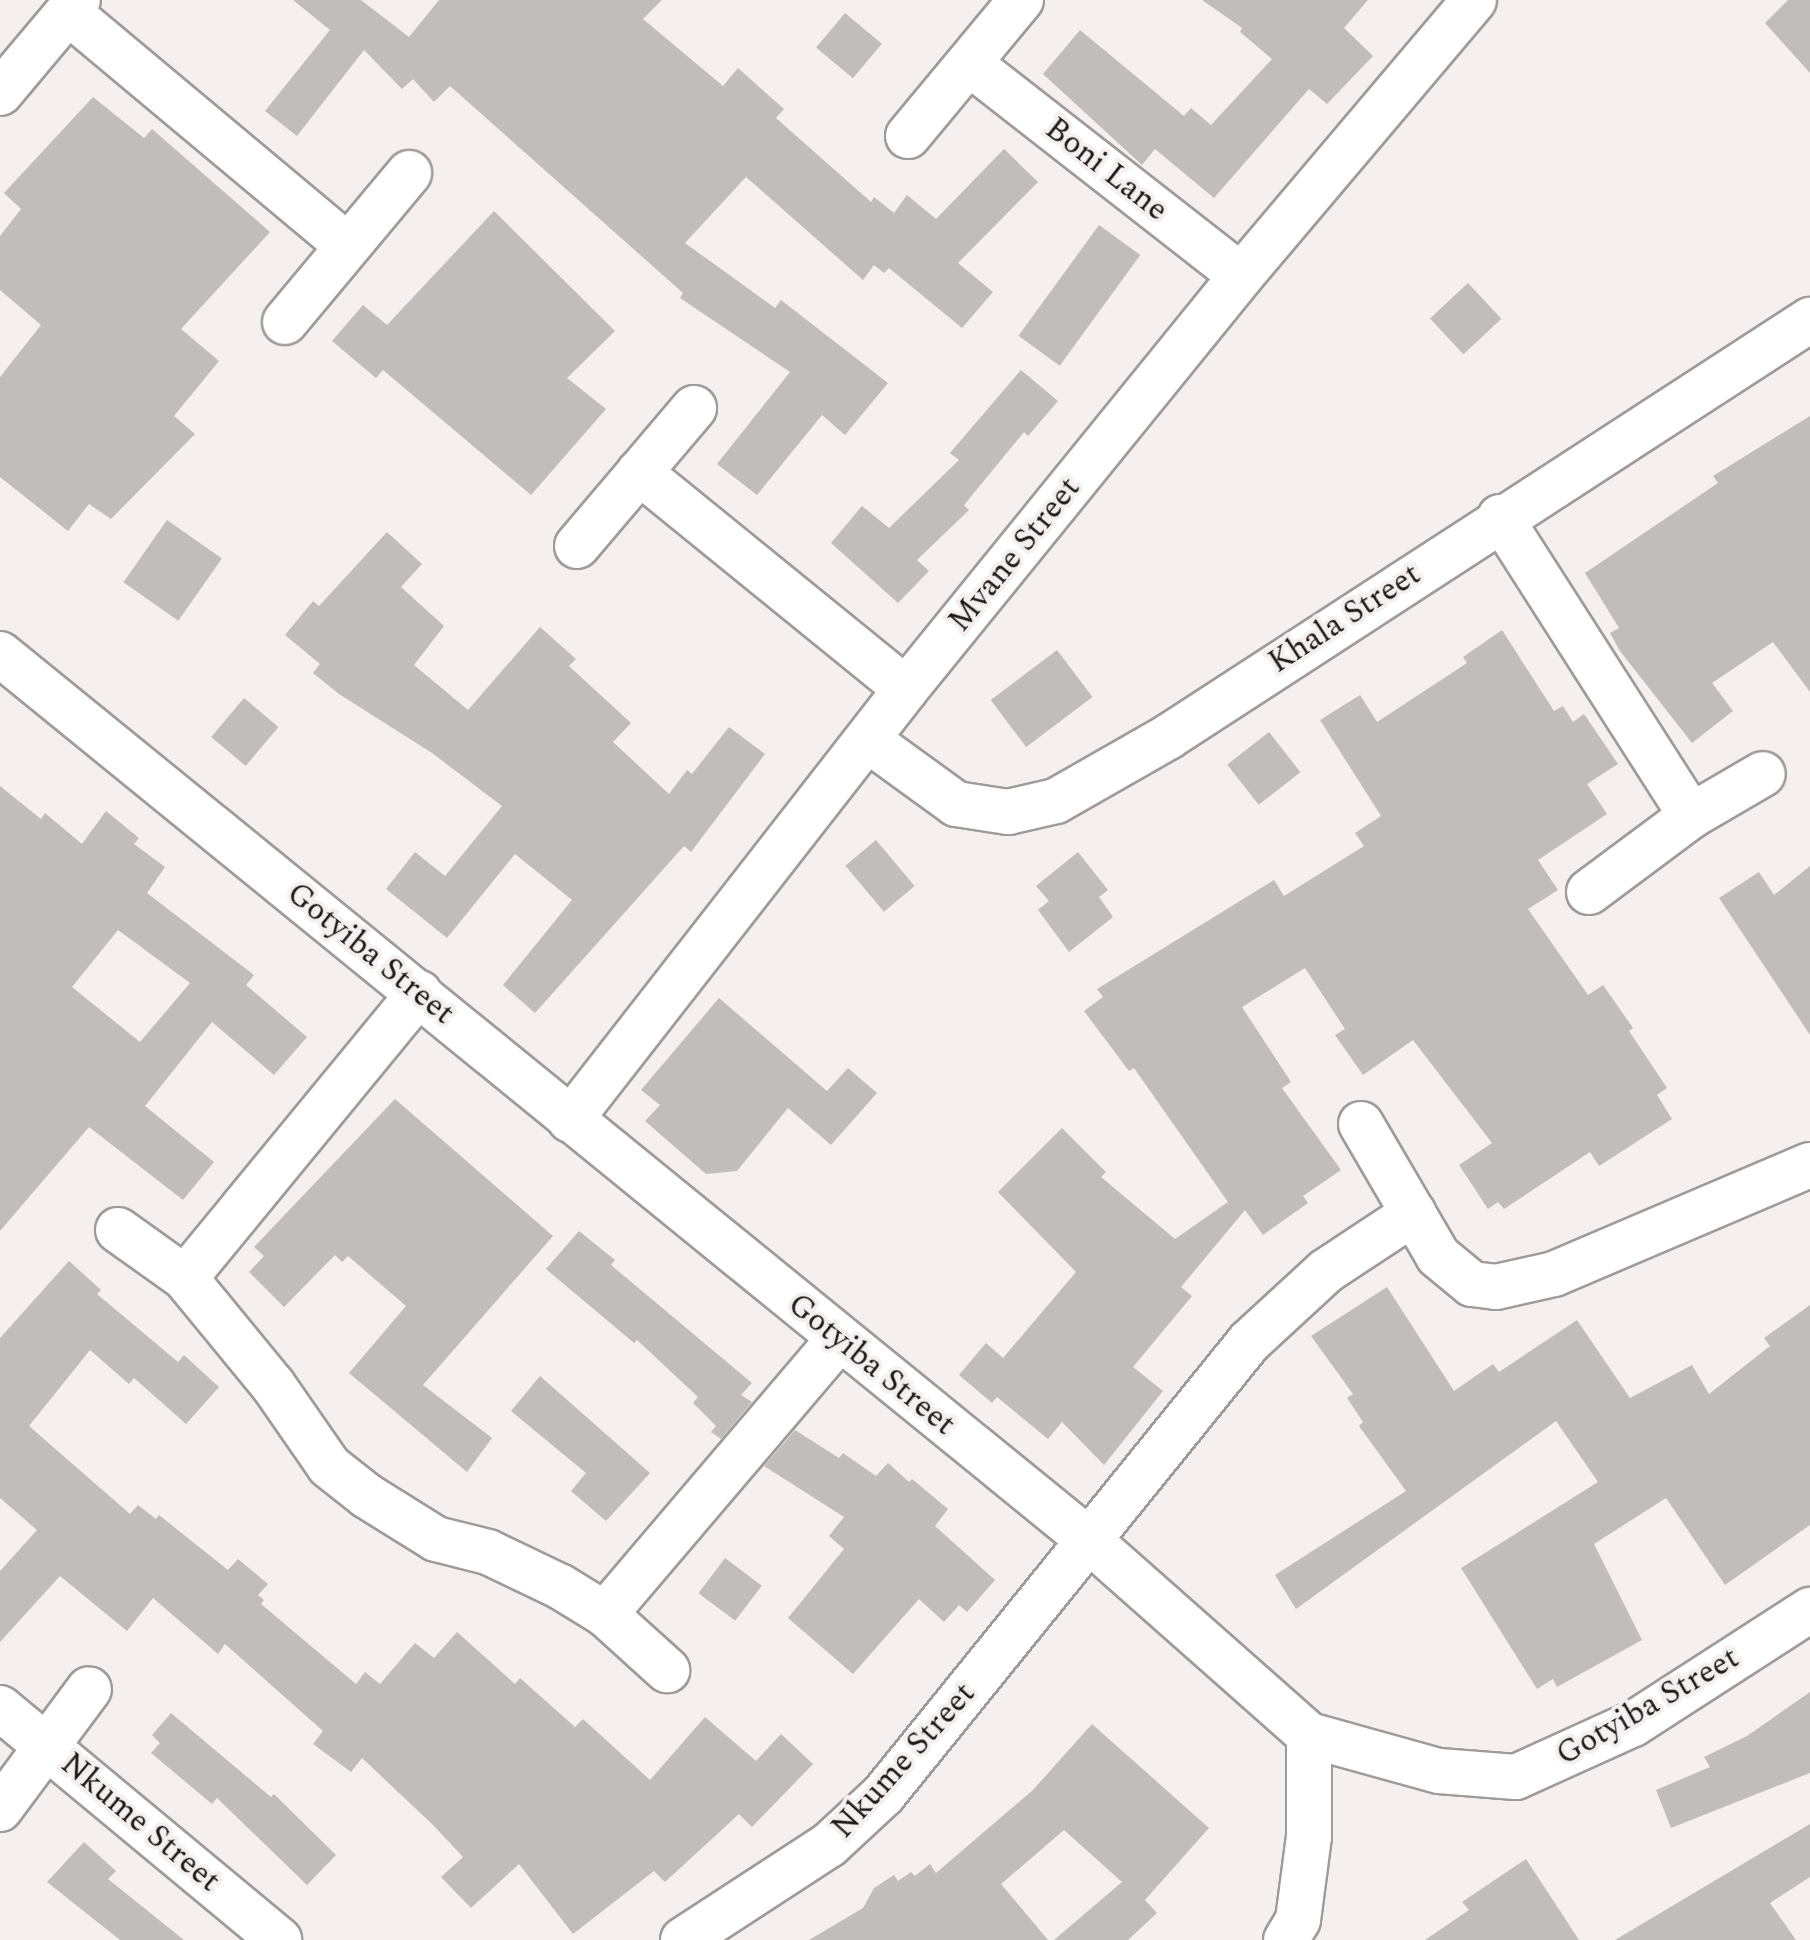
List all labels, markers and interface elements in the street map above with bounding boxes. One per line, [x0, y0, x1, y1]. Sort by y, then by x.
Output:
street label: Boni Lane [1037, 110, 1175, 230]
street label: Mvane Street [941, 470, 1089, 640]
street label: Khala Street [1262, 556, 1428, 682]
street label: Gotyiba Street [279, 875, 461, 1033]
street label: Gotyiba Street [780, 1286, 962, 1444]
street label: Gotyiba Street [1550, 1639, 1746, 1775]
street label: Nkume Street [824, 1675, 984, 1847]
street label: Nkume Street [53, 1745, 227, 1901]

